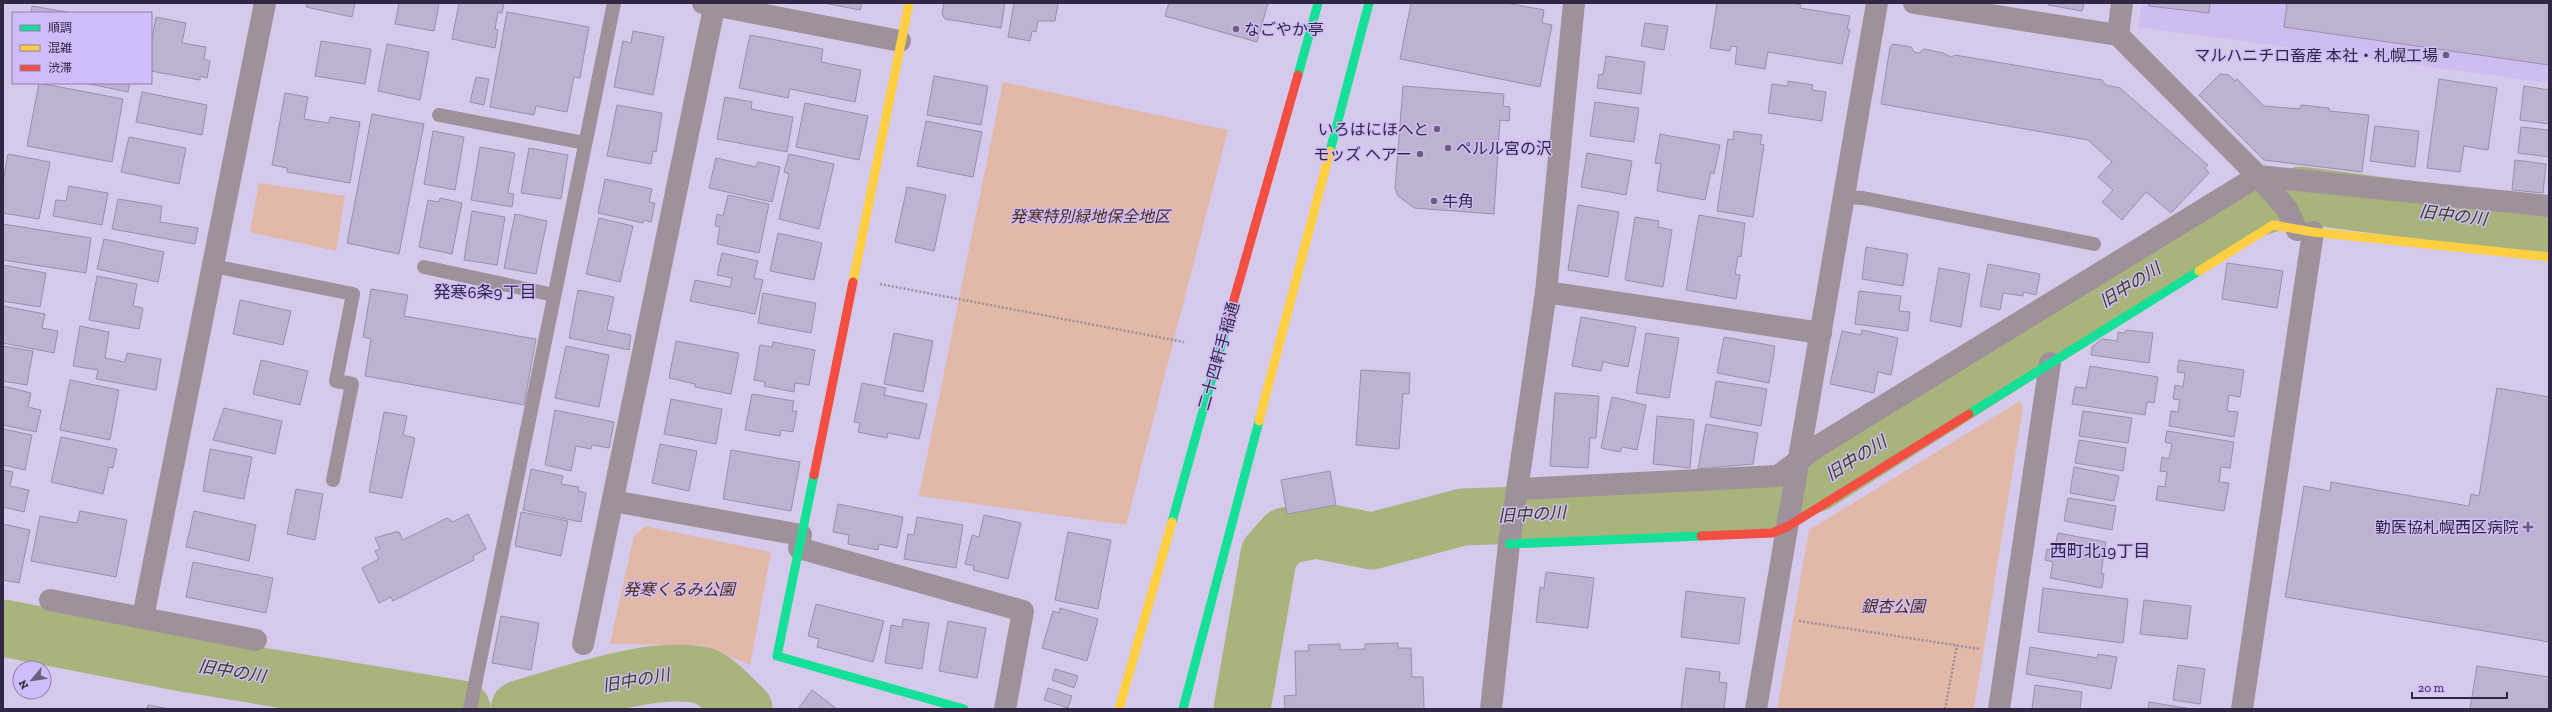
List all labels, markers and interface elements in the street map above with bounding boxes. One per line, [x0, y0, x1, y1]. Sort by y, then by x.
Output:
legend [12, 12, 152, 84]
place label: なごやか亭 [1244, 20, 1324, 39]
text: 順調 [48, 21, 72, 35]
marker: なごやか亭 [1231, 24, 1241, 34]
text: 混雑 [48, 41, 72, 55]
place label: マルハニチロ畜産 本社・札幌工場 [2194, 46, 2438, 65]
marker: マルハニチロ畜産 本社・札幌工場 [2441, 50, 2451, 60]
text: 渋滞 [48, 61, 72, 75]
place label: いろはにほへと [1318, 120, 1429, 139]
marker: いろはにほへと [1432, 124, 1442, 134]
place label: ペルル宮の沢 [1456, 139, 1552, 158]
marker: ペルル宮の沢 [1443, 143, 1453, 153]
place label: モッズ ヘアー [1313, 145, 1412, 164]
marker: モッズ ヘアー [1415, 149, 1425, 159]
place label: 牛角 [1442, 192, 1474, 211]
marker: 牛角 [1429, 196, 1439, 206]
water label: 旧中の川 [2418, 201, 2490, 229]
park label: 発寒特別緑地保全地区 [1010, 207, 1172, 226]
water label: 旧中の川 [2096, 257, 2166, 311]
district label: 発寒6条9丁目 [433, 282, 537, 302]
street label: 二十四軒手稲通 [1194, 300, 1243, 413]
water label: 旧中の川 [1822, 430, 1892, 484]
water label: 旧中の川 [1498, 502, 1568, 526]
place label: 勤医協札幌西区病院 [2375, 518, 2519, 537]
marker: 勤医協札幌西区病院 [2522, 521, 2534, 533]
district label: 西町北19丁目 [2050, 541, 2150, 561]
park label: 発寒くるみ公園 [623, 580, 737, 599]
park label: 銀杏公園 [1861, 597, 1927, 616]
water label: 旧中の川 [197, 656, 269, 687]
north arrow [12, 660, 52, 700]
water label: 旧中の川 [601, 664, 673, 696]
scale bar [2412, 674, 2507, 700]
text: N [16, 677, 31, 691]
text: 20 m [2418, 681, 2445, 695]

